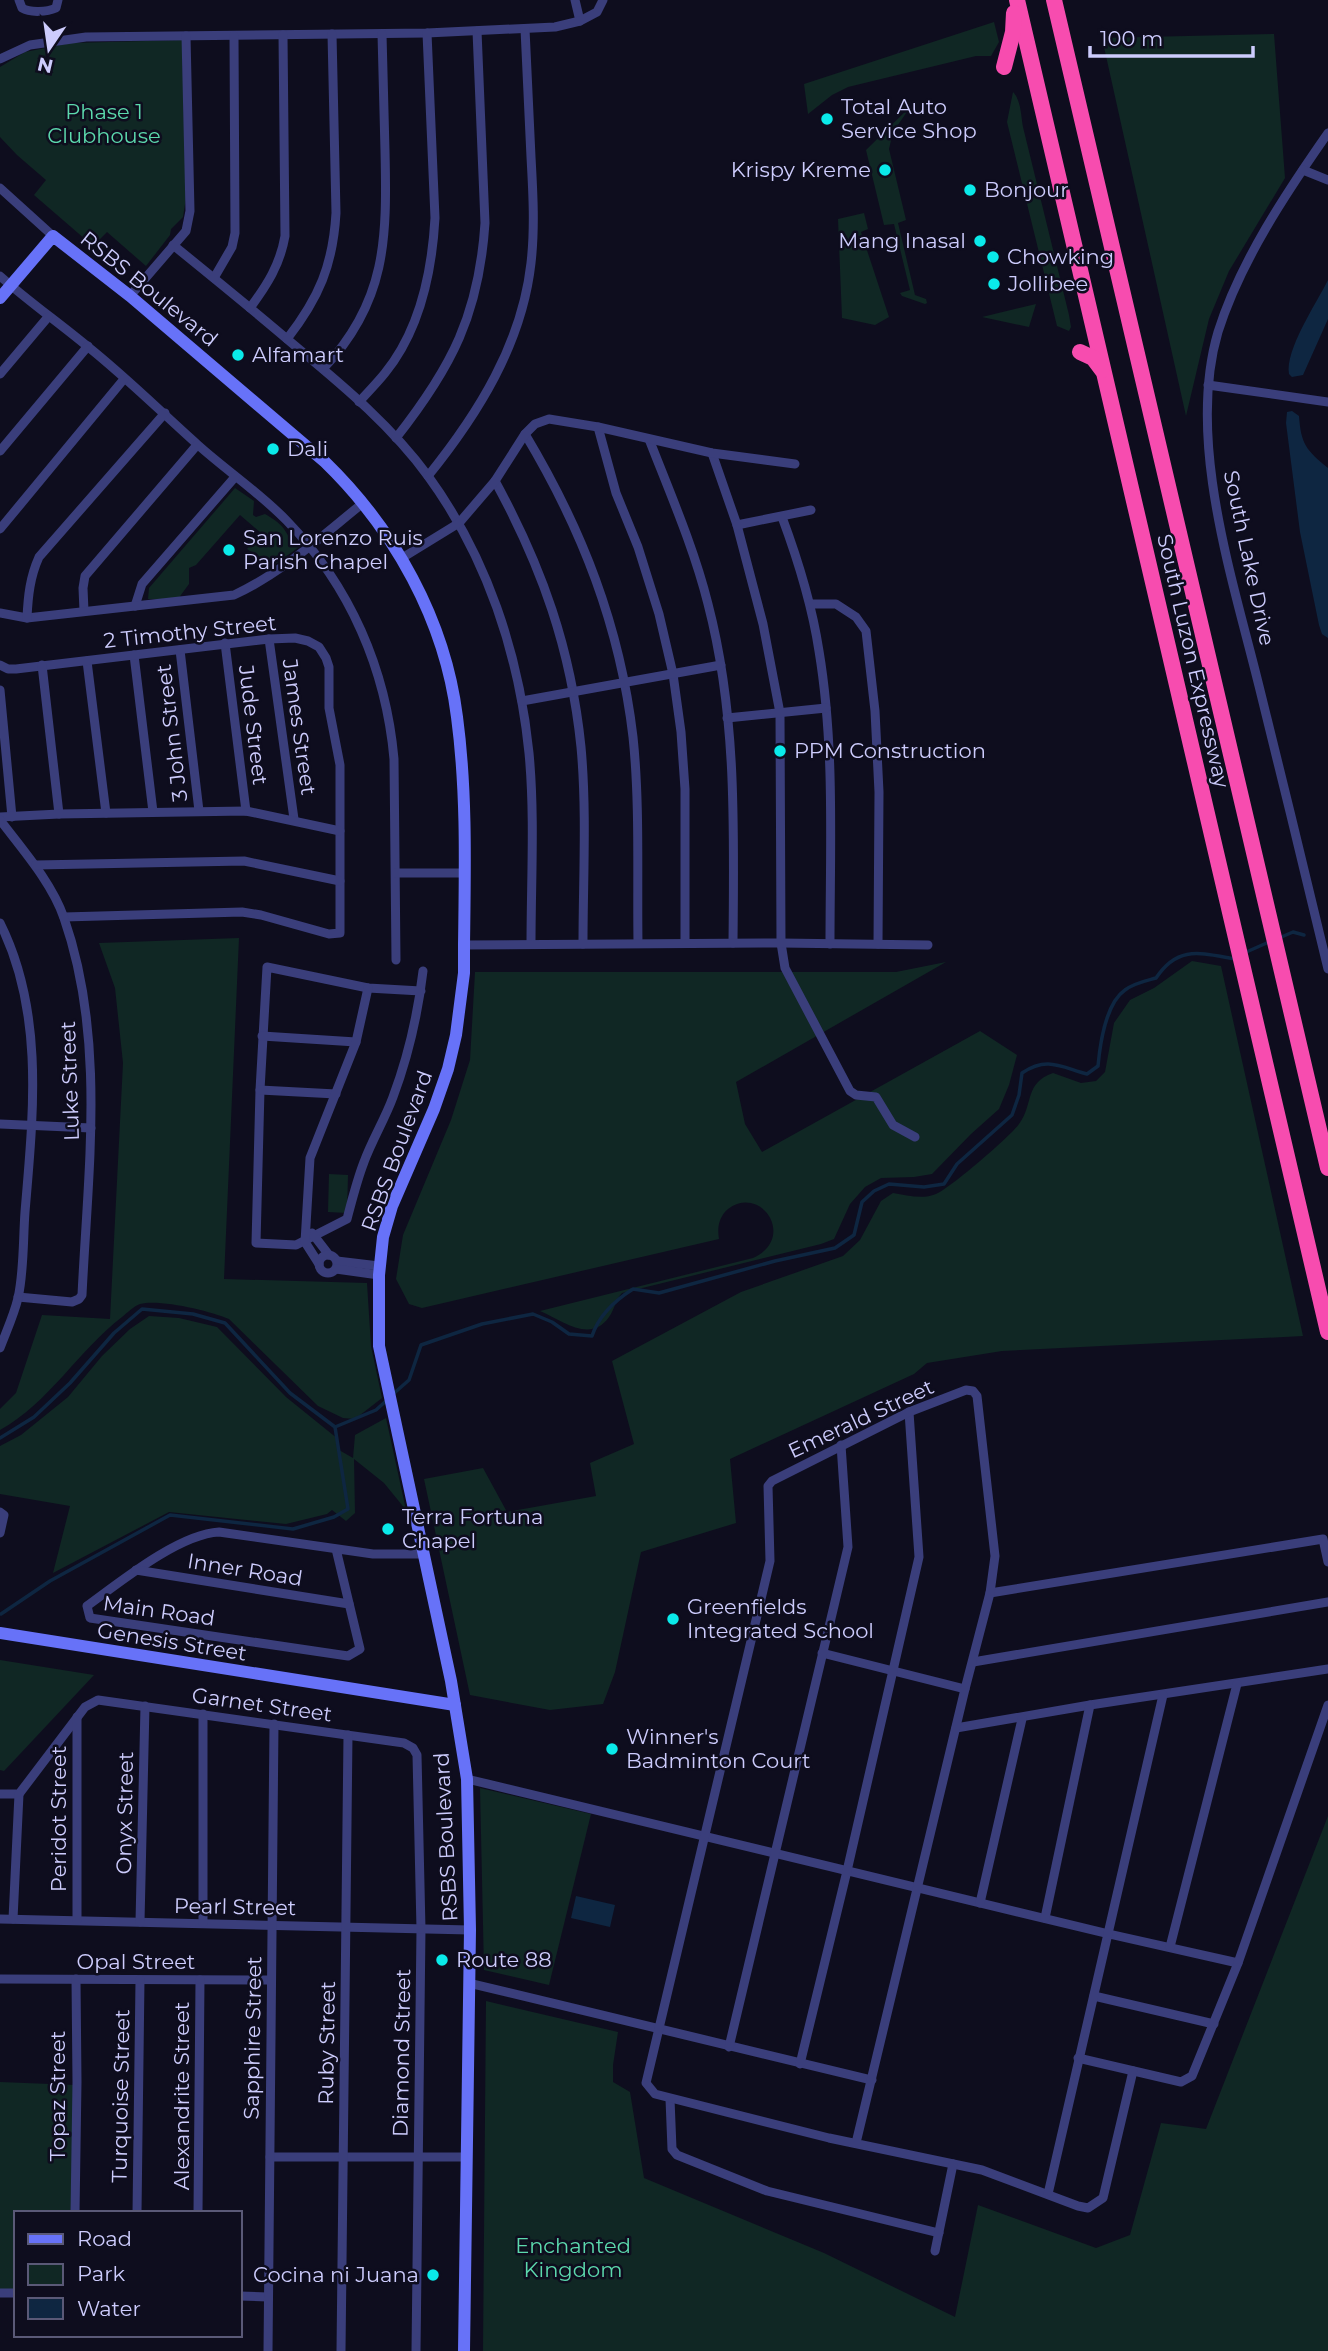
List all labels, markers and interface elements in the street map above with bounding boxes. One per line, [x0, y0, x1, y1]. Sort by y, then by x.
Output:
north arrow [14, 14, 84, 84]
scale bar [1090, 14, 1253, 58]
text: 100 m [1100, 26, 1163, 51]
text: N [35, 52, 55, 78]
place label: Total Auto Service Shop [841, 94, 977, 143]
park label: Phase 1 Clubhouse [47, 99, 161, 148]
marker: Total Auto Service Shop [819, 111, 835, 127]
place label: Krispy Kreme [731, 157, 871, 182]
marker: Krispy Kreme [877, 162, 893, 178]
place label: Bonjour [984, 177, 1069, 202]
marker: Bonjour [962, 182, 978, 198]
street label: RSBS Boulevard [76, 226, 223, 352]
place label: Mang Inasal [838, 228, 966, 253]
marker: Mang Inasal [972, 233, 988, 249]
place label: Chowking [1007, 244, 1114, 269]
marker: Chowking [985, 249, 1001, 265]
place label: Jollibee [1007, 271, 1088, 296]
marker: Jollibee [986, 276, 1002, 292]
place label: Alfamart [252, 342, 344, 367]
marker: Alfamart [230, 347, 246, 363]
place label: Dali [287, 436, 328, 461]
marker: Dali [265, 441, 281, 457]
street label: South Lake Drive [1219, 468, 1280, 648]
place label: San Lorenzo Ruis Parish Chapel [243, 525, 423, 574]
street label: South Luzon Expressway [1152, 531, 1235, 791]
marker: San Lorenzo Ruis Parish Chapel [221, 542, 237, 558]
street label: 2 Timothy Street [102, 610, 277, 653]
street label: James Street [277, 656, 321, 797]
street label: 3 John Street [151, 663, 192, 803]
street label: Jude Street [234, 663, 273, 786]
place label: PPM Construction [794, 738, 986, 763]
marker: PPM Construction [772, 743, 788, 759]
street label: Luke Street [55, 1021, 84, 1141]
street label: RSBS Boulevard [356, 1067, 437, 1235]
street label: Emerald Street [784, 1374, 938, 1463]
place label: Terra Fortuna Chapel [402, 1504, 543, 1553]
marker: Terra Fortuna Chapel [380, 1521, 396, 1537]
street label: Inner Road [186, 1548, 304, 1591]
street label: Main Road [102, 1590, 217, 1631]
place label: Greenfields Integrated School [687, 1594, 874, 1643]
marker: Greenfields Integrated School [665, 1611, 681, 1627]
street label: Genesis Street [96, 1617, 249, 1666]
street label: Garnet Street [190, 1682, 334, 1727]
place label: Winner's Badminton Court [626, 1724, 811, 1773]
marker: Winner's Badminton Court [604, 1741, 620, 1757]
street label: Peridot Street [46, 1746, 71, 1892]
street label: Onyx Street [111, 1751, 138, 1874]
street label: RSBS Boulevard [429, 1752, 462, 1922]
street label: Pearl Street [174, 1893, 296, 1920]
place label: Route 88 [456, 1947, 552, 1972]
street label: Opal Street [77, 1949, 195, 1974]
marker: Route 88 [434, 1952, 450, 1968]
street label: Sapphire Street [239, 1956, 266, 2120]
street label: Diamond Street [388, 1969, 415, 2137]
street label: Ruby Street [313, 1981, 340, 2105]
street label: Alexandrite Street [169, 2002, 194, 2190]
street label: Turquoise Street [106, 2009, 135, 2183]
street label: Topaz Street [45, 2031, 70, 2161]
legend [14, 2211, 242, 2337]
text: Road [77, 2226, 132, 2251]
park label: Enchanted Kingdom [515, 2233, 631, 2282]
text: Park [77, 2261, 125, 2286]
place label: Cocina ni Juana [253, 2262, 419, 2287]
marker: Cocina ni Juana [425, 2267, 441, 2283]
text: Water [77, 2296, 141, 2321]

